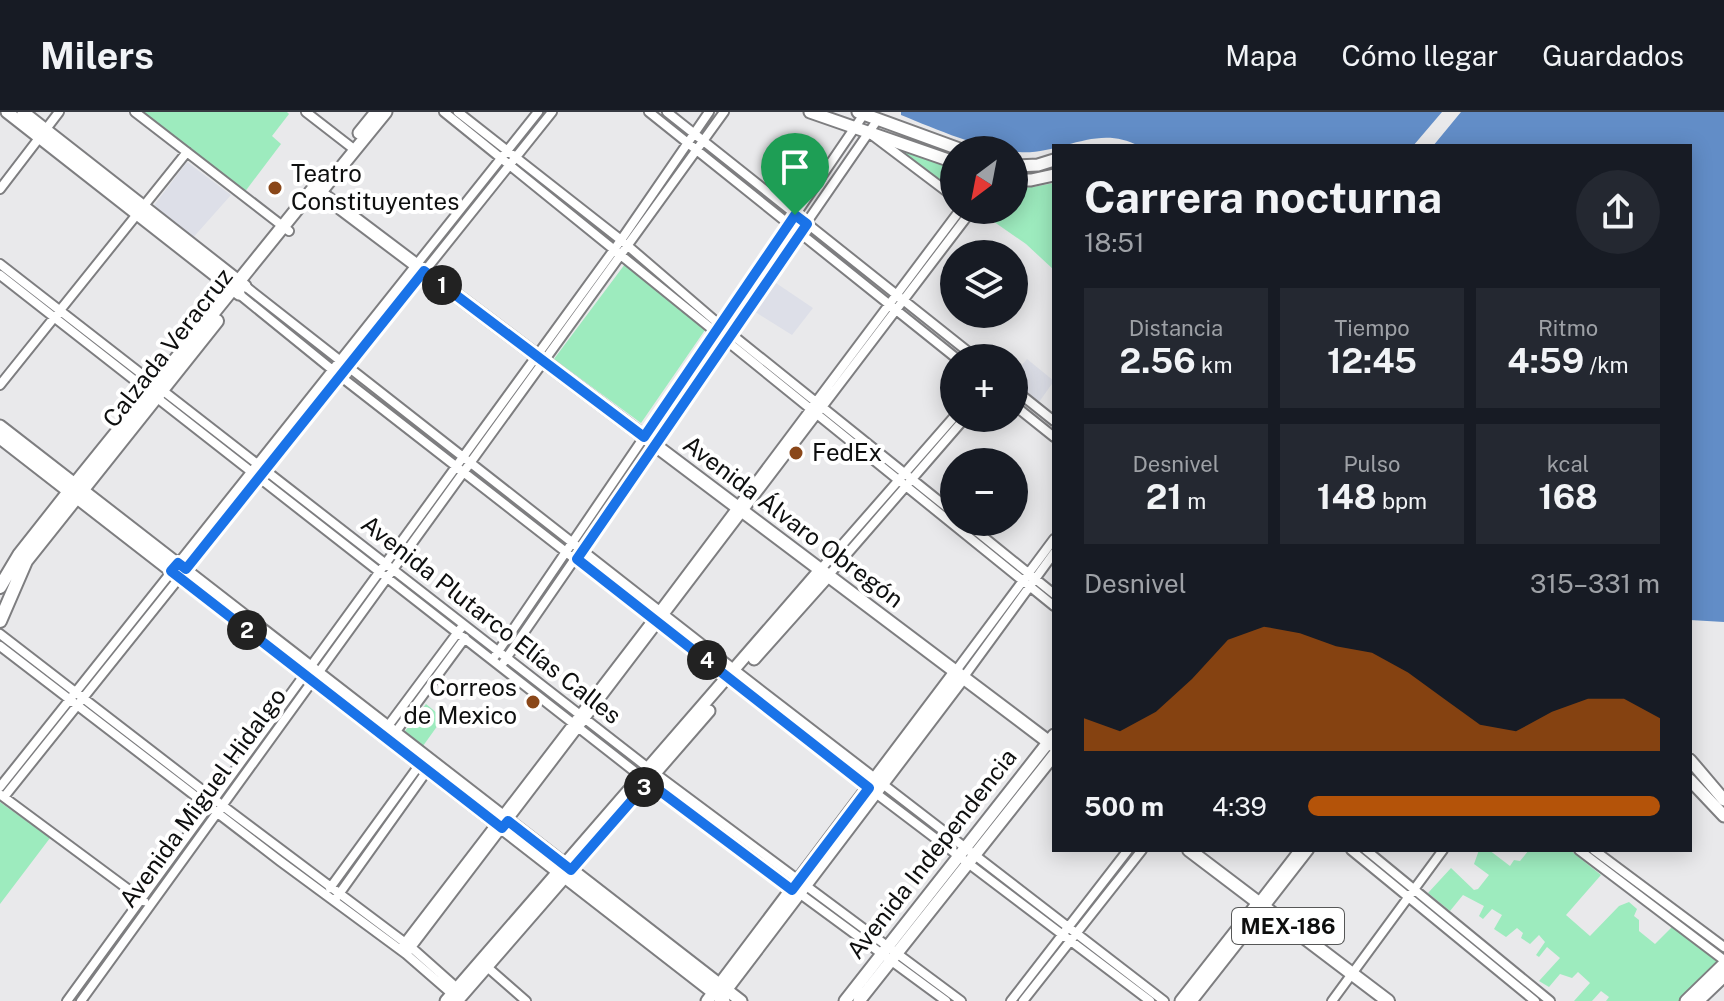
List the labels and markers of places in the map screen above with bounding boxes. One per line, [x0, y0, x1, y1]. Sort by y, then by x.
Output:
pin [761, 133, 829, 215]
place label: Teatro Constituyentes [291, 159, 459, 215]
marker: Teatro Constituyentes [266, 179, 284, 197]
pin: 1 [422, 265, 462, 305]
place label: FedEx [812, 438, 882, 466]
marker: FedEx [787, 444, 805, 462]
pin: 2 [227, 610, 267, 650]
pin: 4 [687, 640, 727, 680]
place label: Correos de Mexico [404, 673, 517, 729]
marker: Correos de Mexico [524, 693, 542, 711]
pin: 3 [624, 767, 664, 807]

